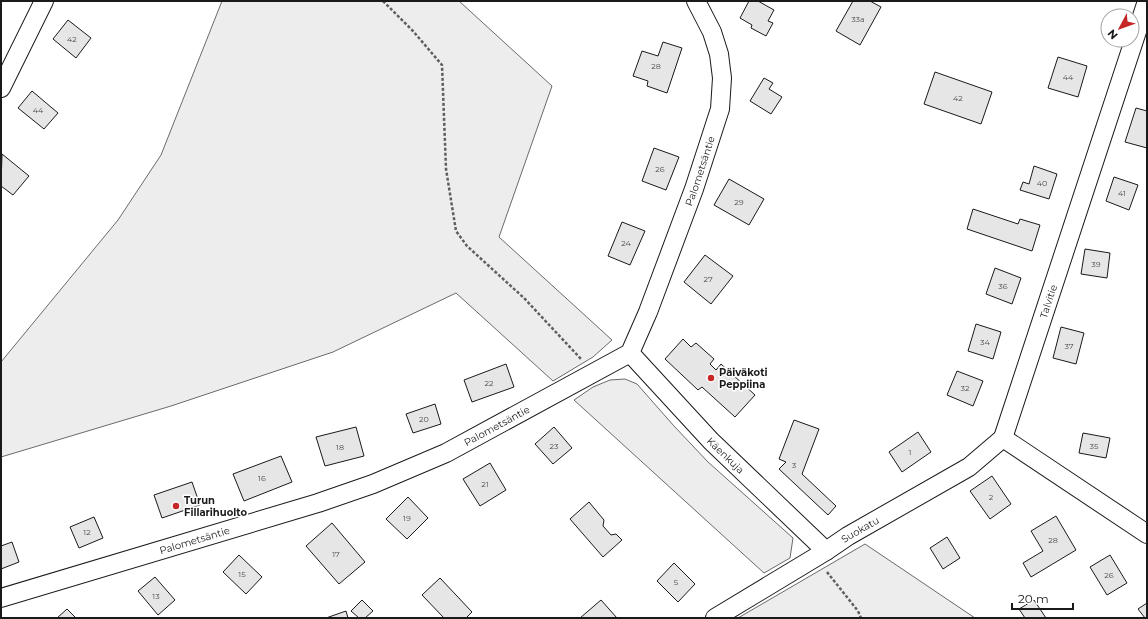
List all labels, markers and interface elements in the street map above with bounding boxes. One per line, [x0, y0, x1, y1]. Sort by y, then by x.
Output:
north arrow [1100, 8, 1140, 48]
house number: 33a [851, 14, 865, 24]
text: N [1104, 27, 1121, 43]
house number: 42 [67, 34, 77, 44]
house number: 28 [651, 61, 661, 71]
house number: 44 [1063, 72, 1074, 82]
house number: 42 [953, 93, 963, 103]
house number: 44 [33, 105, 44, 115]
street label: Palometsäntie [682, 134, 717, 208]
house number: 26 [655, 164, 665, 174]
house number: 40 [1037, 178, 1047, 188]
house number: 41 [1118, 188, 1126, 198]
house number: 29 [734, 197, 744, 207]
house number: 24 [621, 238, 632, 248]
house number: 39 [1091, 259, 1101, 269]
house number: 27 [703, 274, 713, 284]
house number: 36 [998, 281, 1008, 291]
street label: Talvitie [1036, 283, 1060, 320]
house number: 34 [980, 337, 991, 347]
house number: 37 [1064, 341, 1074, 351]
place label: Päiväkoti Peppiina [719, 366, 768, 391]
marker: Päiväkoti Peppiina [706, 373, 716, 383]
house number: 22 [484, 378, 494, 388]
house number: 32 [960, 383, 970, 393]
street label: Palometsäntie [461, 402, 532, 449]
house number: 20 [419, 414, 429, 424]
street label: Käenkuja [704, 434, 747, 476]
house number: 23 [549, 441, 559, 451]
house number: 35 [1090, 441, 1099, 451]
house number: 18 [336, 442, 344, 452]
house number: 1 [909, 447, 911, 457]
house number: 3 [792, 460, 797, 470]
house number: 16 [258, 473, 266, 483]
house number: 21 [481, 479, 489, 489]
house number: 2 [989, 492, 994, 502]
place label: Turun Fillarihuolto [184, 494, 247, 519]
marker: Turun Fillarihuolto [171, 501, 181, 511]
house number: 19 [403, 513, 411, 523]
street label: Suokatu [838, 513, 881, 545]
street label: Palometsäntie [158, 523, 231, 557]
house number: 12 [83, 527, 91, 537]
house number: 28 [1048, 535, 1058, 545]
house number: 17 [332, 549, 340, 559]
house number: 15 [238, 569, 246, 579]
house number: 26 [1104, 570, 1114, 580]
house number: 5 [674, 577, 679, 587]
scale bar [1012, 585, 1073, 611]
house number: 13 [152, 591, 160, 601]
text: 20 m [1018, 591, 1049, 606]

